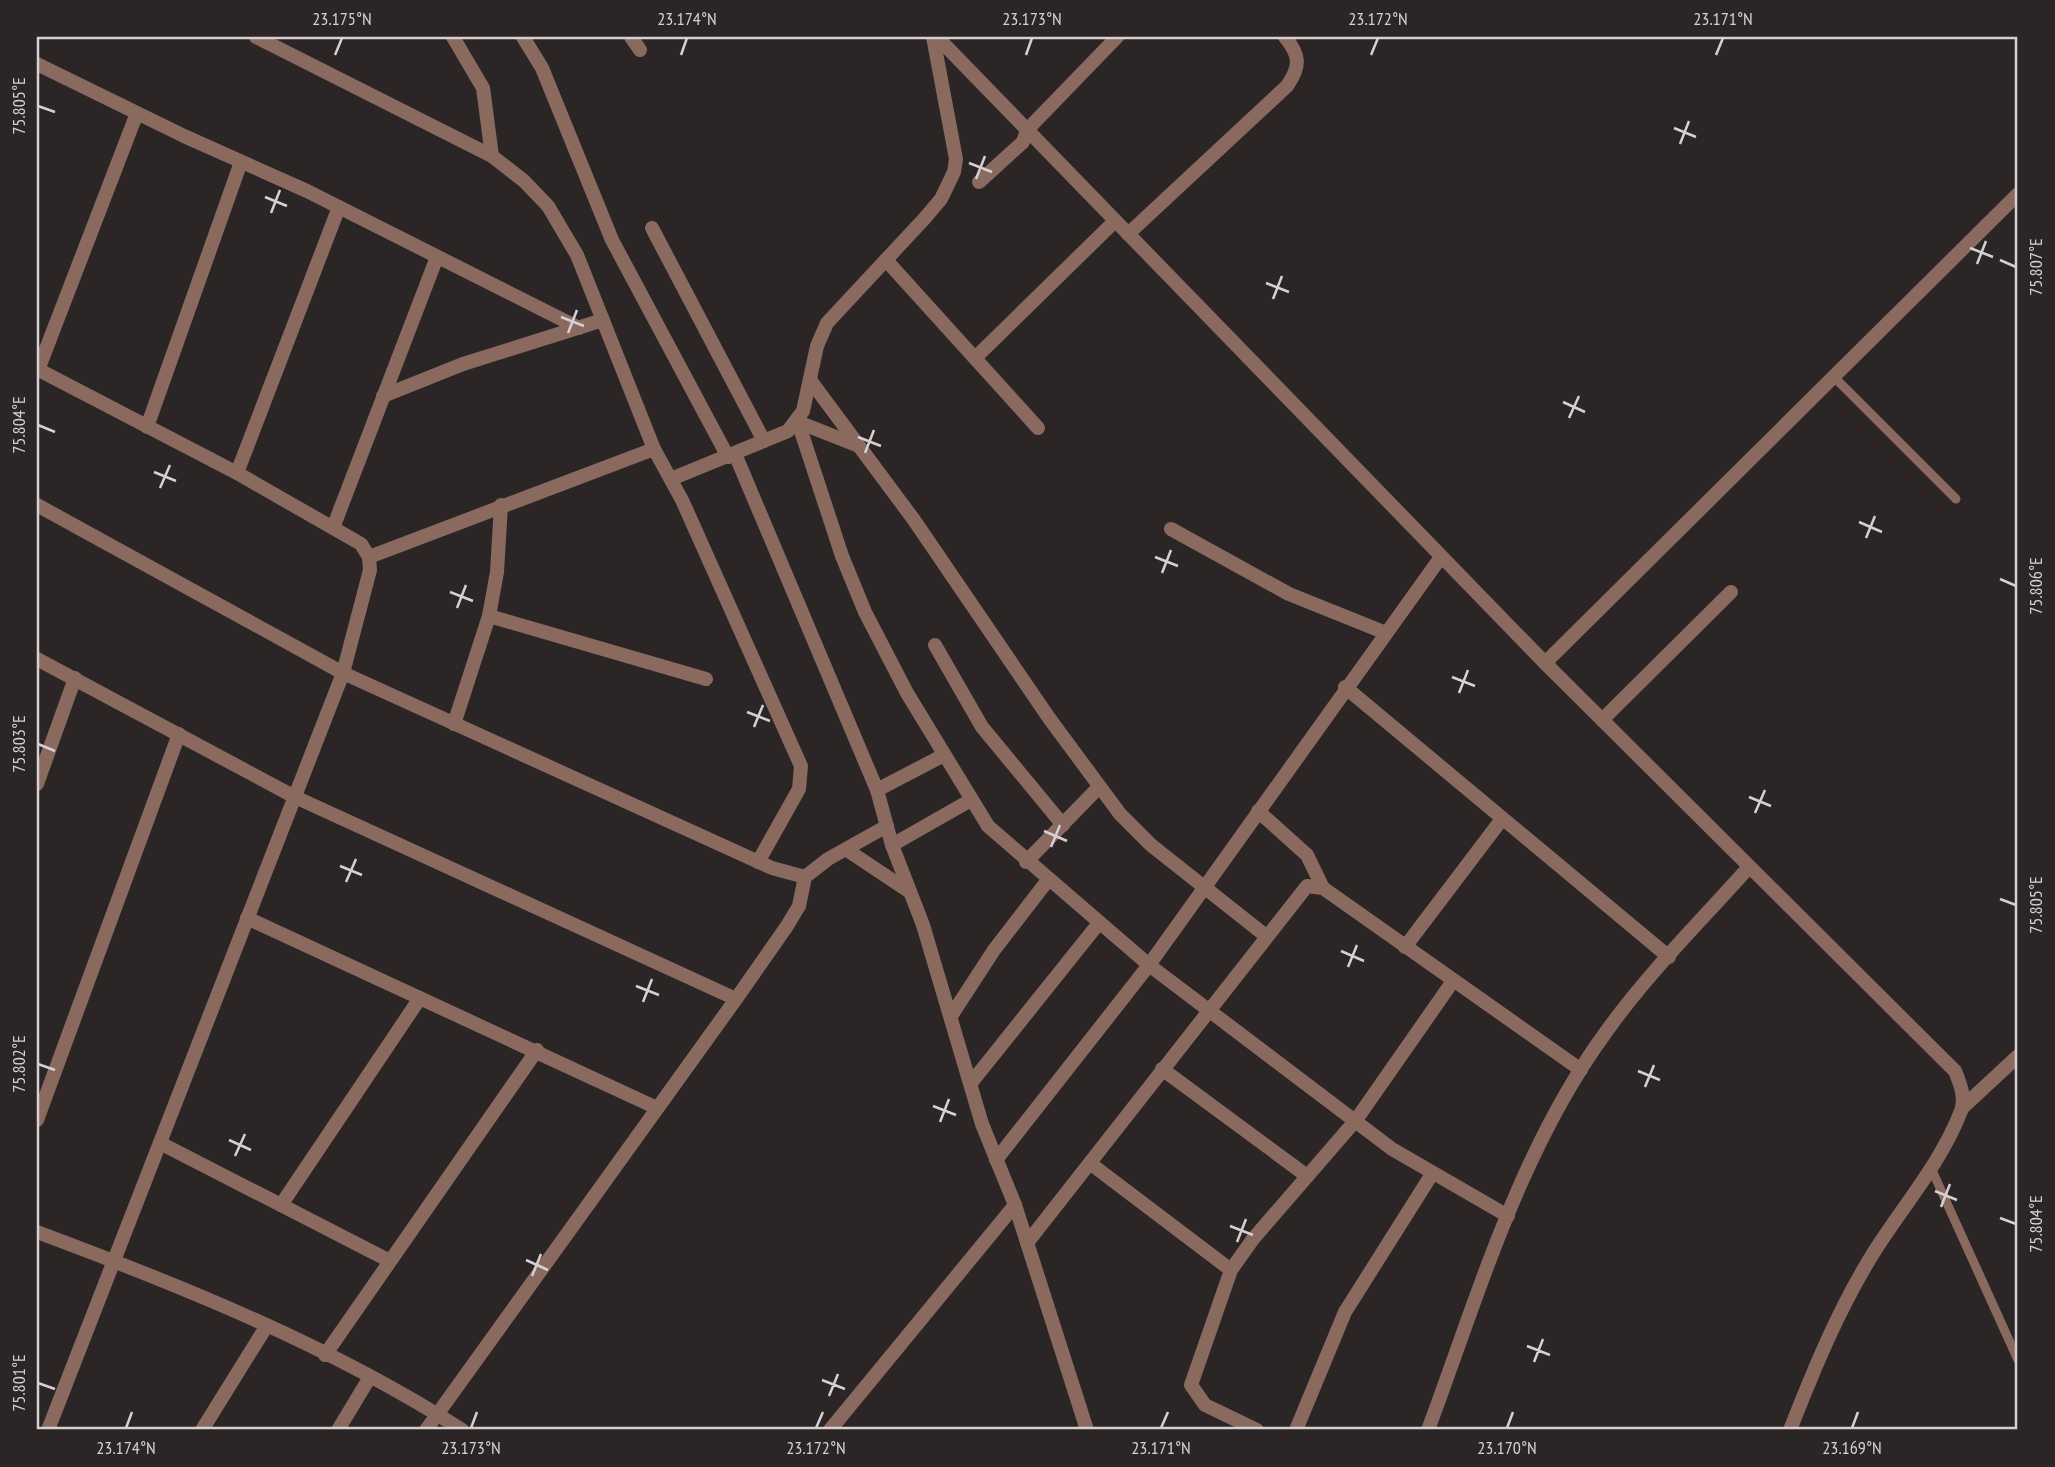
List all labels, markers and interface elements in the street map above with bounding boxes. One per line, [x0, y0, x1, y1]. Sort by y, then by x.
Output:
text: 23.175°N [312, 7, 372, 30]
text: 23.174°N [657, 7, 717, 30]
text: 23.173°N [1002, 7, 1062, 30]
text: 23.172°N [1348, 7, 1408, 30]
text: 23.171°N [1693, 7, 1753, 30]
text: 75.805°E [7, 77, 30, 135]
text: 75.807°E [2024, 238, 2047, 296]
text: 75.804°E [7, 396, 30, 454]
text: 75.806°E [2024, 557, 2047, 615]
text: 75.803°E [7, 715, 30, 773]
text: 75.805°E [2024, 876, 2047, 934]
text: 75.802°E [7, 1035, 30, 1093]
text: 75.804°E [2024, 1195, 2047, 1253]
text: 75.801°E [7, 1354, 30, 1412]
text: 23.174°N [96, 1436, 156, 1459]
text: 23.173°N [441, 1436, 501, 1459]
text: 23.172°N [786, 1436, 846, 1459]
text: 23.171°N [1131, 1436, 1191, 1459]
text: 23.170°N [1477, 1436, 1537, 1459]
text: 23.169°N [1822, 1436, 1882, 1459]

